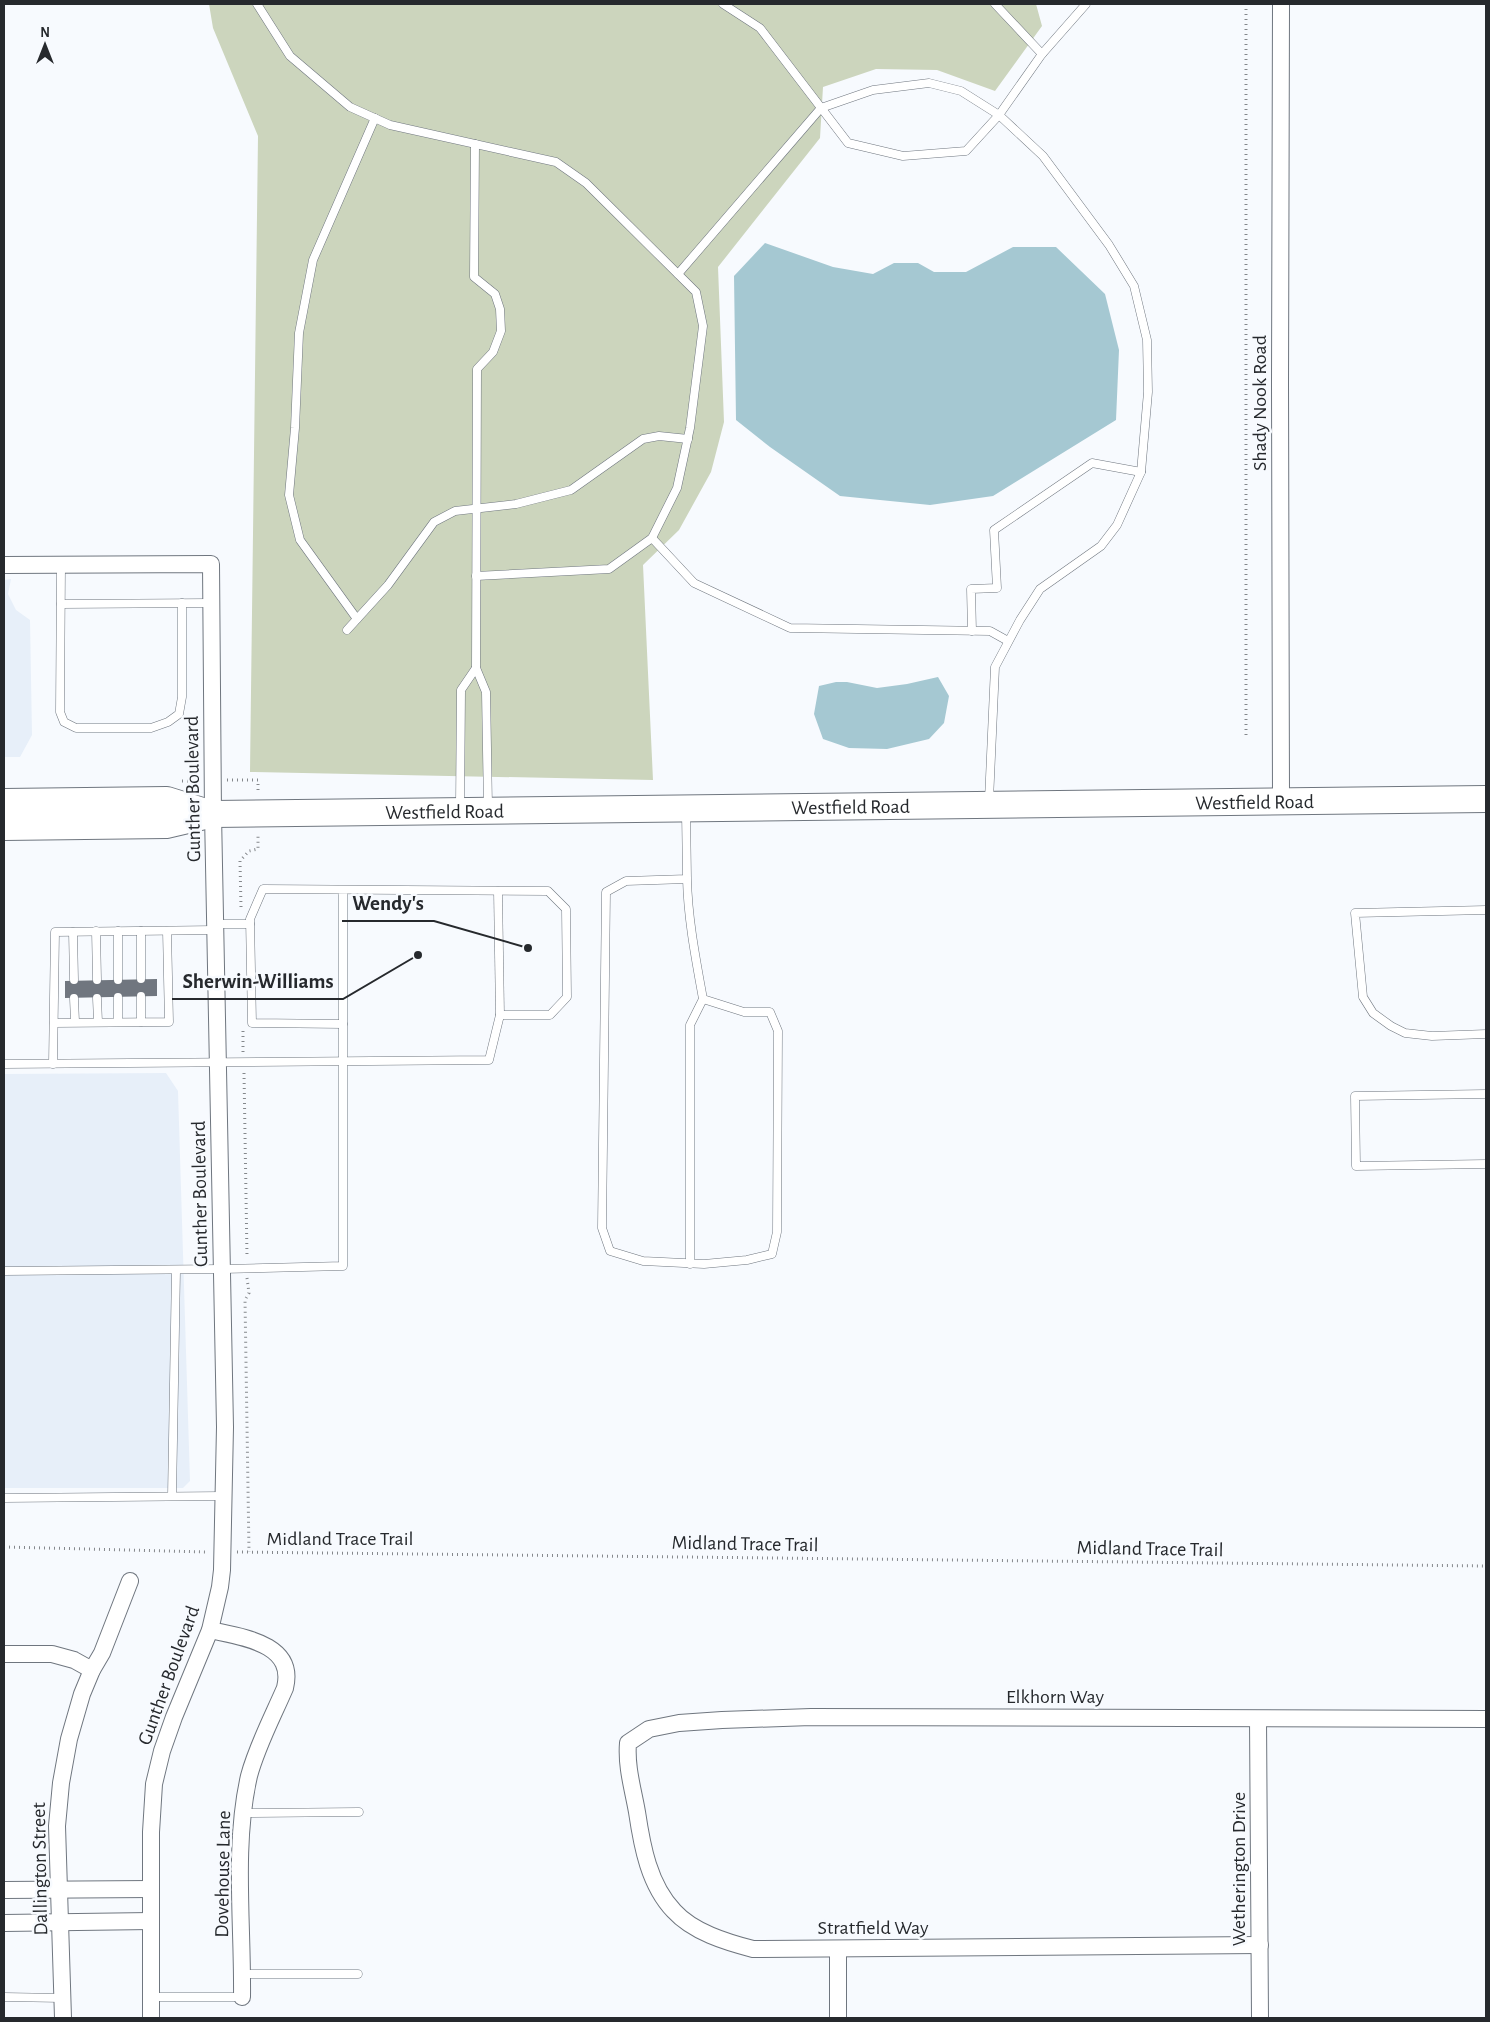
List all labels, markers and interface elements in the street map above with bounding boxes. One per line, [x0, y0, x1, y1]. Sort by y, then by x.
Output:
north arrow [20, 20, 70, 70]
text: N [40, 26, 50, 40]
street label: Shady Nook Road [1250, 335, 1270, 471]
street label: Gunther Boulevard [182, 716, 204, 862]
street label: Westfield Road [1195, 792, 1314, 813]
street label: Westfield Road [791, 797, 910, 818]
street label: Westfield Road [385, 802, 504, 823]
callout: Wendy's [342, 885, 434, 921]
text: Wendy's [352, 893, 424, 914]
callout: Sherwin-Williams [172, 963, 343, 999]
text: Sherwin-Williams [183, 971, 333, 992]
street label: Gunther Boulevard [189, 1121, 211, 1267]
street label: Midland Trace Trail [267, 1529, 413, 1549]
street label: Midland Trace Trail [671, 1533, 819, 1555]
street label: Midland Trace Trail [1076, 1538, 1224, 1560]
street label: Gunther Boulevard [135, 1603, 203, 1748]
street label: Elkhorn Way [1006, 1687, 1104, 1707]
street label: Wetherington Drive [1229, 1792, 1249, 1946]
street label: Dallington Street [29, 1802, 51, 1936]
street label: Dovehouse Lane [212, 1810, 234, 1938]
street label: Stratfield Way [818, 1918, 929, 1938]

